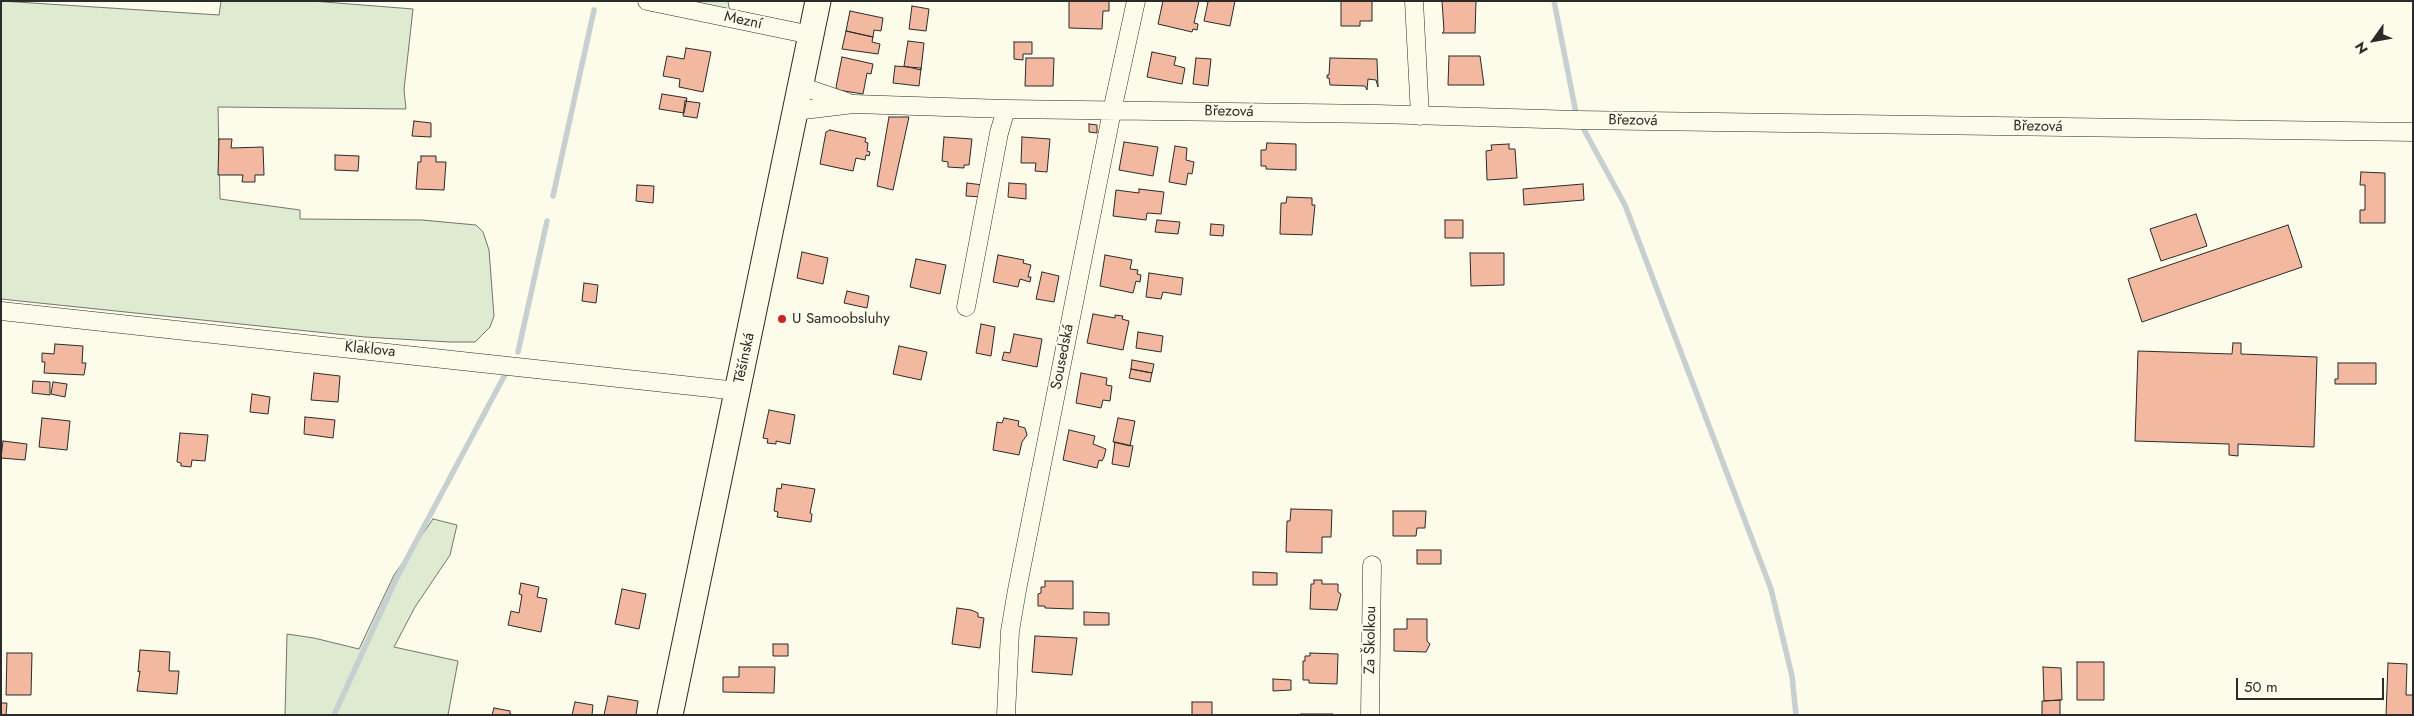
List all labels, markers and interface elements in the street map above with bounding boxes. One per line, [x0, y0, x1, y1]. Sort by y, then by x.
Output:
street label: Mezní [722, 8, 764, 34]
north arrow [2349, 15, 2399, 65]
text: N [2350, 38, 2373, 58]
street label: Březová [1204, 103, 1254, 121]
street label: Březová [1608, 112, 1658, 130]
street label: Březová [2013, 118, 2063, 136]
place label: U Samoobsluhy [792, 310, 890, 328]
marker: U Samoobsluhy [776, 313, 788, 325]
street label: Sousedská [1048, 323, 1078, 391]
street label: Těšínská [731, 331, 759, 385]
street label: Klaklova [344, 338, 396, 362]
street label: Za Školkou [1361, 606, 1381, 674]
scale bar [2239, 668, 2386, 700]
text: 50 m [2244, 676, 2278, 698]

